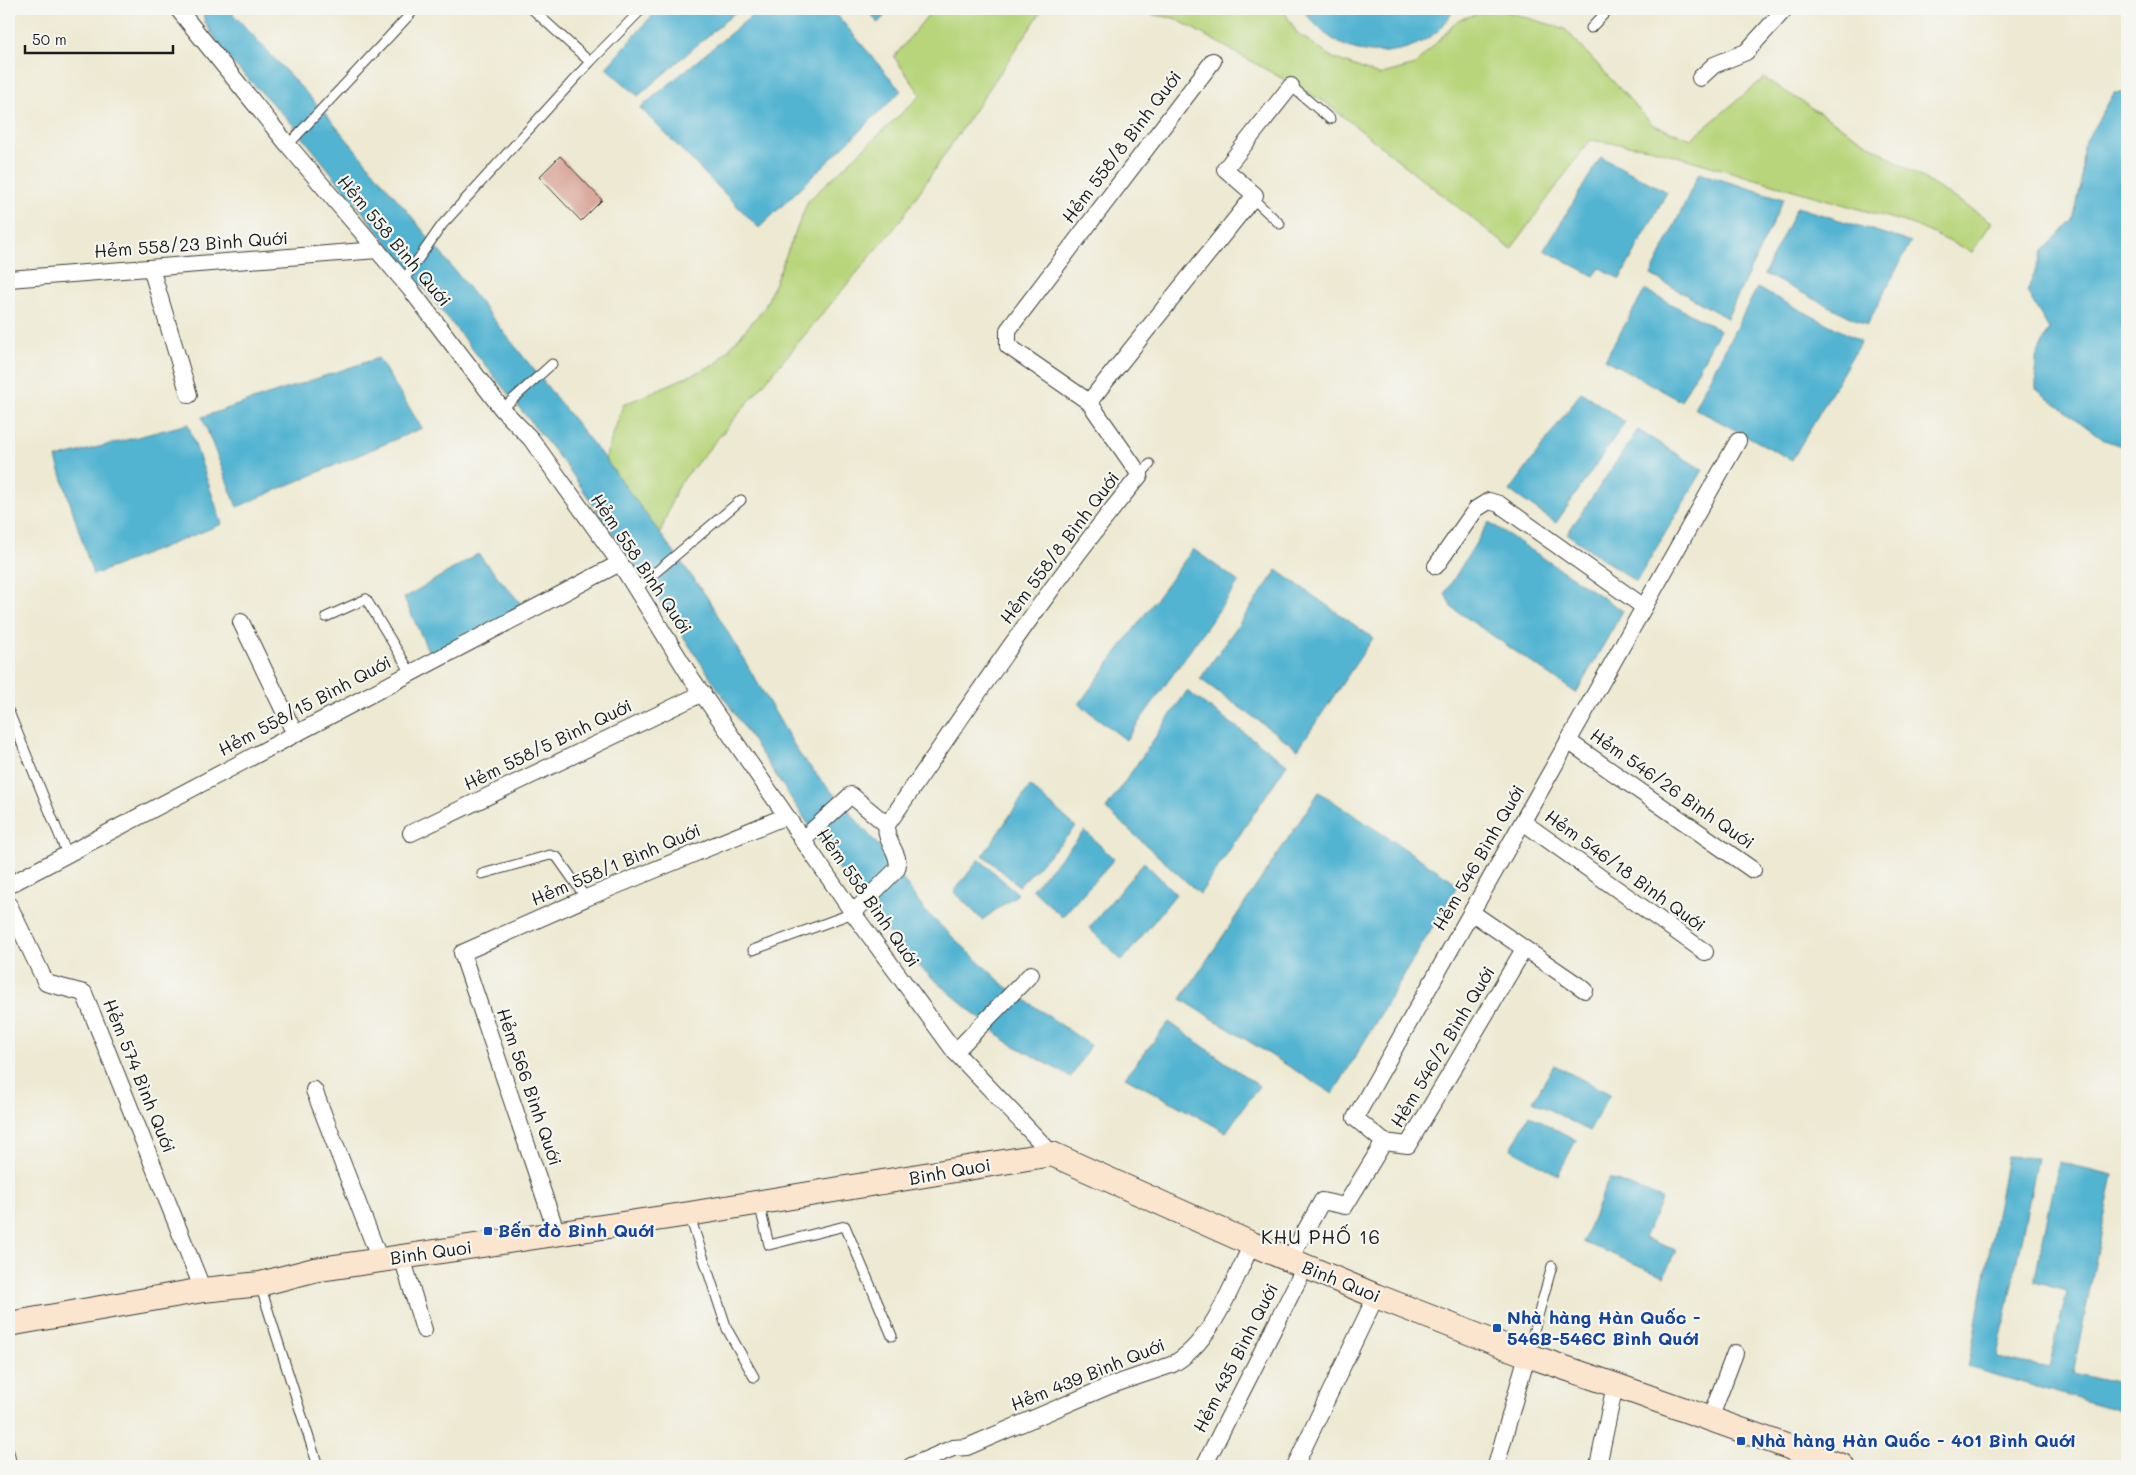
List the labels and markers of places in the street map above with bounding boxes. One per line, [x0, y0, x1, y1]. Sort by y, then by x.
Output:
place label: Bến đò Bình Quới [498, 1218, 655, 1242]
marker: Bến đò Bình Quới [482, 1225, 494, 1237]
place label: Nhà hàng Hàn Quốc - 546B-546C Bình Quới [1507, 1305, 1701, 1350]
marker: Nhà hàng Hàn Quốc - 546B-546C Bình Quới [1491, 1322, 1503, 1334]
place label: Nhà hàng Hàn Quốc - 401 Bình Quới [1751, 1428, 2076, 1452]
marker: Nhà hàng Hàn Quốc - 401 Bình Quới [1735, 1435, 1747, 1447]

